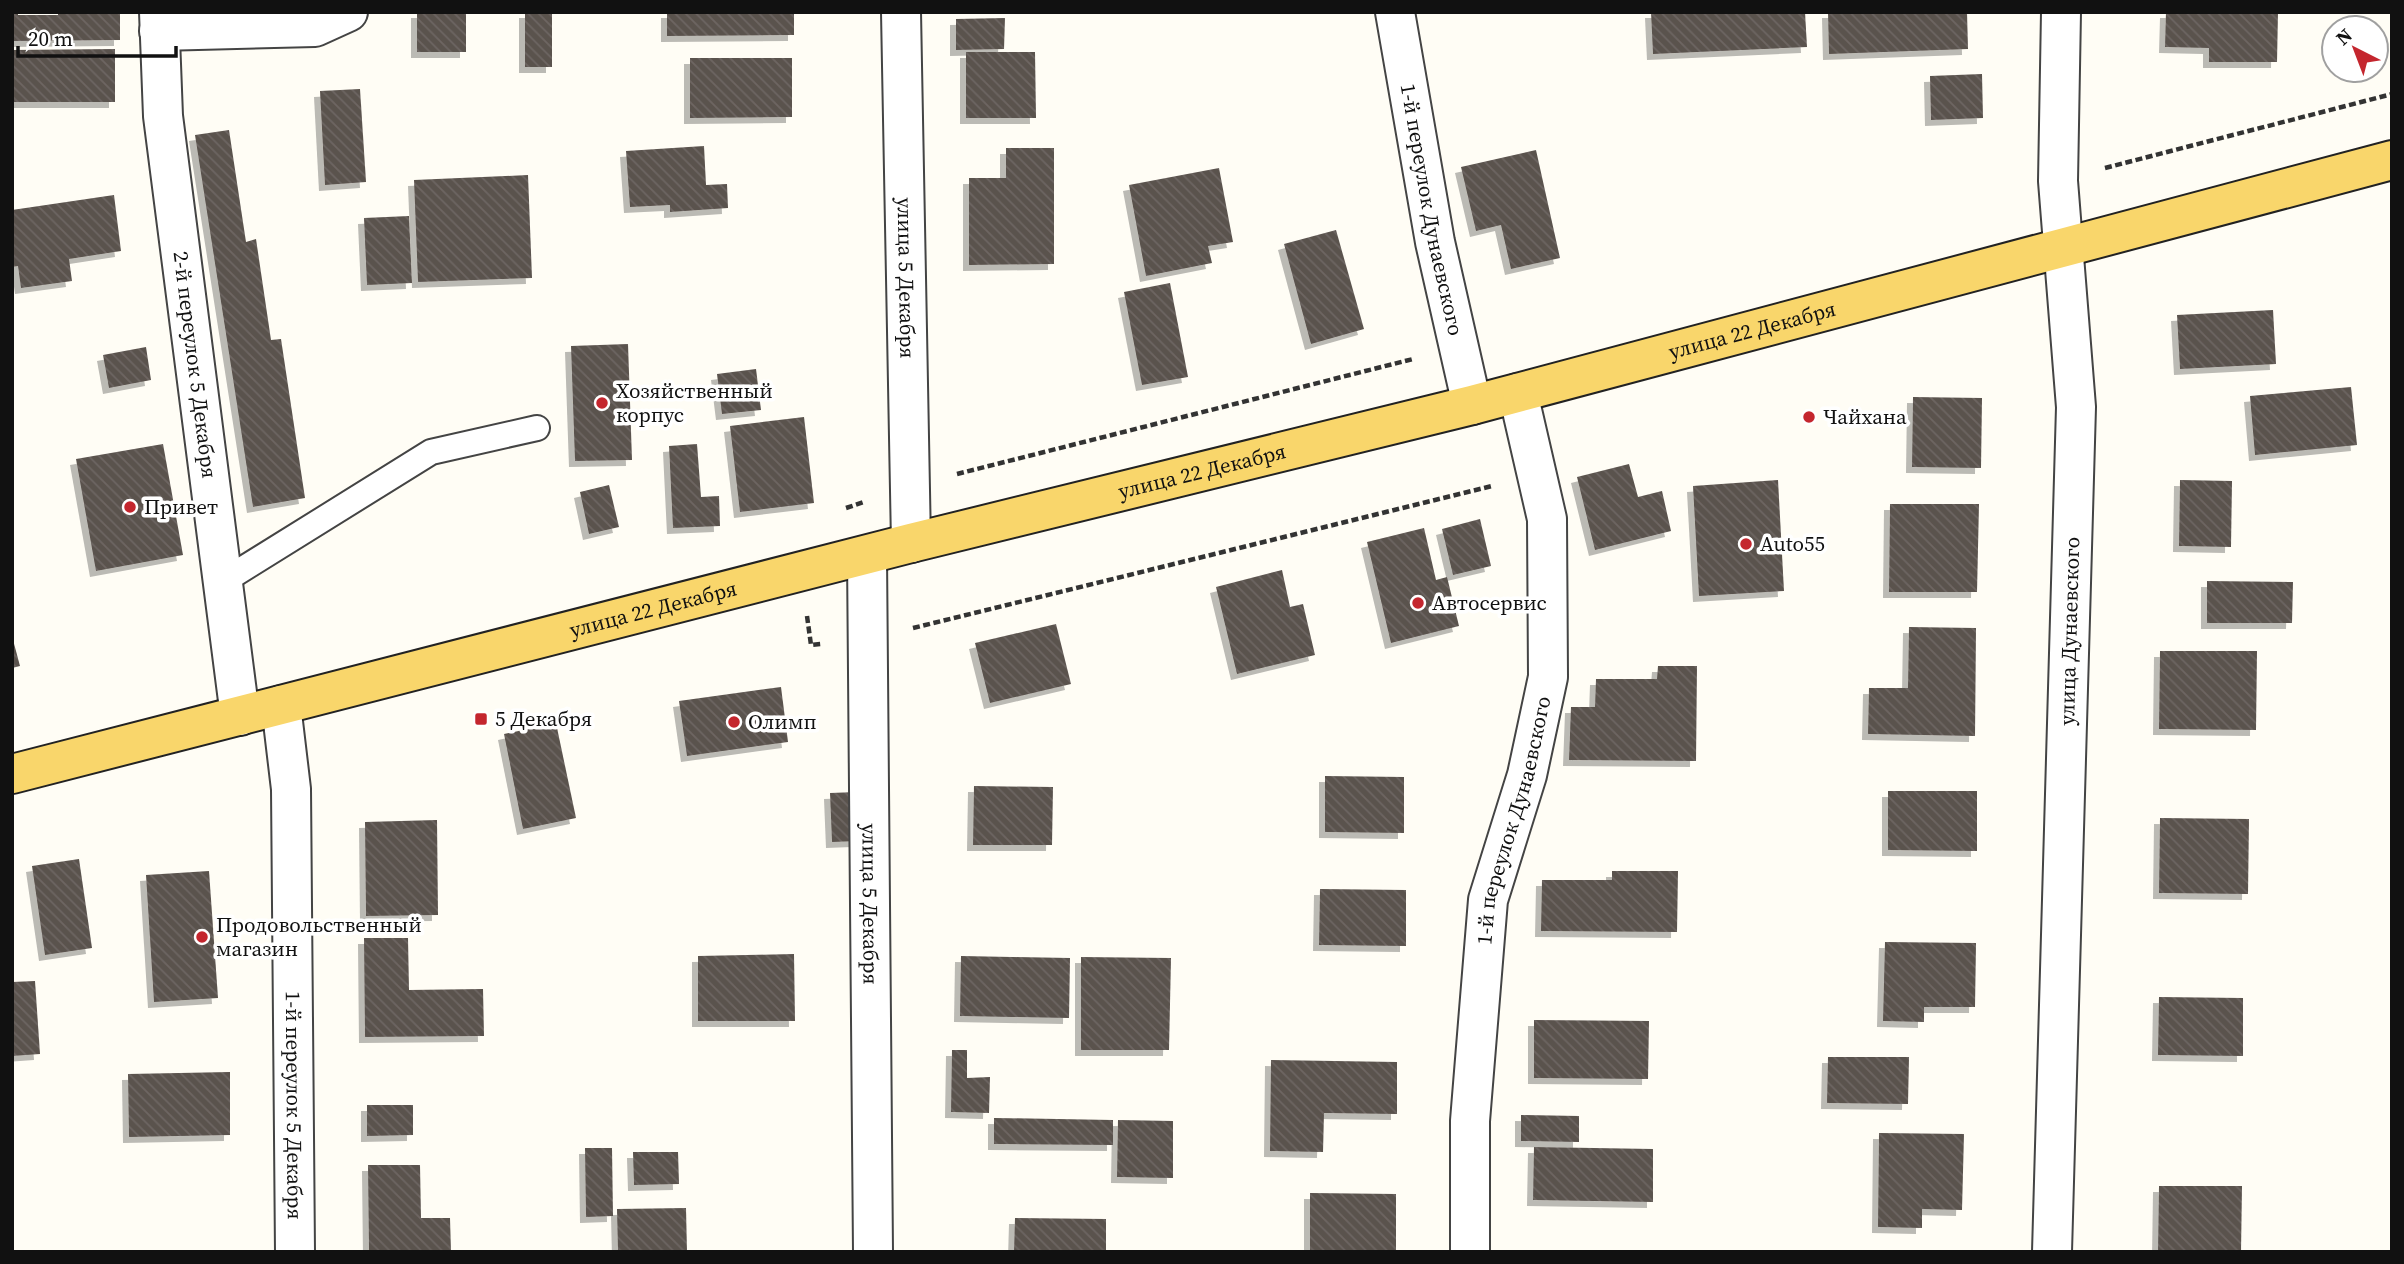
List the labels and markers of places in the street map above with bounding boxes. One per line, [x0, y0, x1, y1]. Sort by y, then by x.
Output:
place label: Хозяйственный корпус [616, 376, 773, 429]
marker: Хозяйственный корпус [594, 395, 610, 411]
place label: Чайхана [1823, 402, 1907, 431]
marker: Чайхана [1801, 409, 1817, 425]
place label: Привет [144, 492, 218, 521]
marker: Привет [122, 499, 138, 515]
place label: Auto55 [1760, 529, 1825, 558]
marker: Auto55 [1738, 536, 1754, 552]
place label: Автосервис [1432, 588, 1547, 617]
marker: Автосервис [1410, 595, 1426, 611]
place label: 5 Декабря [495, 704, 592, 733]
place label: Олимп [748, 707, 817, 736]
marker: 5 Декабря [473, 711, 489, 727]
marker: Олимп [726, 714, 742, 730]
place label: Продовольственный магазин [216, 910, 422, 963]
marker: Продовольственный магазин [194, 929, 210, 945]

